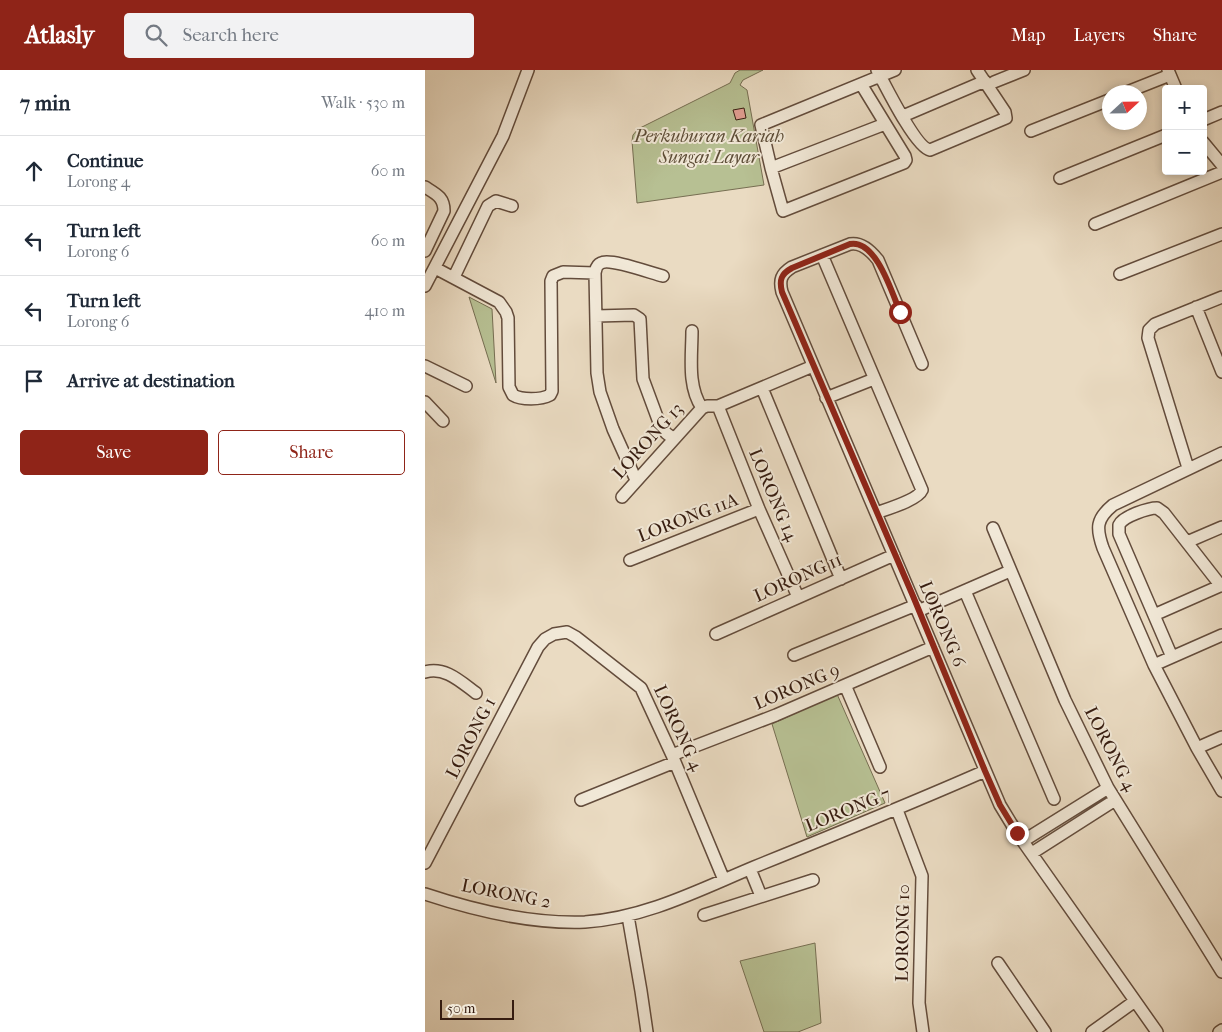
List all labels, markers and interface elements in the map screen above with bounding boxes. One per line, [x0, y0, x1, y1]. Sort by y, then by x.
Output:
search box [124, 13, 474, 58]
text: Atlasly [25, 21, 94, 49]
icon: search [142, 21, 170, 49]
text: Search here [182, 24, 279, 46]
text: Map [1011, 25, 1045, 46]
text: Layers [1073, 25, 1125, 46]
text: Share [1153, 25, 1197, 46]
north arrow [1102, 85, 1147, 130]
map controls [1162, 85, 1207, 175]
button: + [1162, 85, 1207, 130]
text: 7 min [20, 91, 71, 115]
text: Walk · 530 m [321, 93, 405, 112]
park label: Perkuburan Kariah Sungai Layar [633, 126, 784, 168]
button: − [1162, 130, 1207, 175]
text: Continue [67, 150, 143, 172]
icon: ahead [20, 157, 48, 185]
text: 60 m [371, 161, 405, 180]
text: Lorong 4 [67, 172, 130, 191]
text: Turn left [67, 220, 141, 242]
icon: left [20, 227, 48, 255]
text: 60 m [371, 231, 405, 250]
text: Lorong 6 [67, 242, 129, 261]
text: Turn left [67, 290, 141, 312]
icon: left [20, 297, 48, 325]
text: 410 m [364, 301, 405, 320]
route start [889, 301, 912, 324]
text: Lorong 6 [67, 312, 129, 331]
icon: arrive [20, 367, 48, 395]
text: Arrive at destination [67, 370, 235, 392]
street label: LORONG 13 [608, 399, 688, 483]
button: Save [20, 430, 208, 475]
button: Share [218, 430, 405, 475]
street label: LORONG 14 [744, 446, 802, 545]
street label: LORONG 11A [635, 489, 742, 547]
street label: LORONG 11 [751, 549, 845, 607]
street label: LORONG 6 [915, 578, 970, 670]
street label: LORONG 9 [751, 660, 843, 714]
street label: LORONG 4 [649, 682, 707, 775]
street label: LORONG 1 [442, 694, 500, 782]
street label: LORONG 4 [1080, 703, 1140, 795]
street label: LORONG 7 [802, 783, 894, 837]
route end [1006, 822, 1029, 845]
street label: LORONG 2 [459, 875, 553, 913]
street label: LORONG 10 [892, 884, 914, 982]
scale bar [440, 997, 514, 1020]
text: 50 m [447, 1000, 475, 1017]

